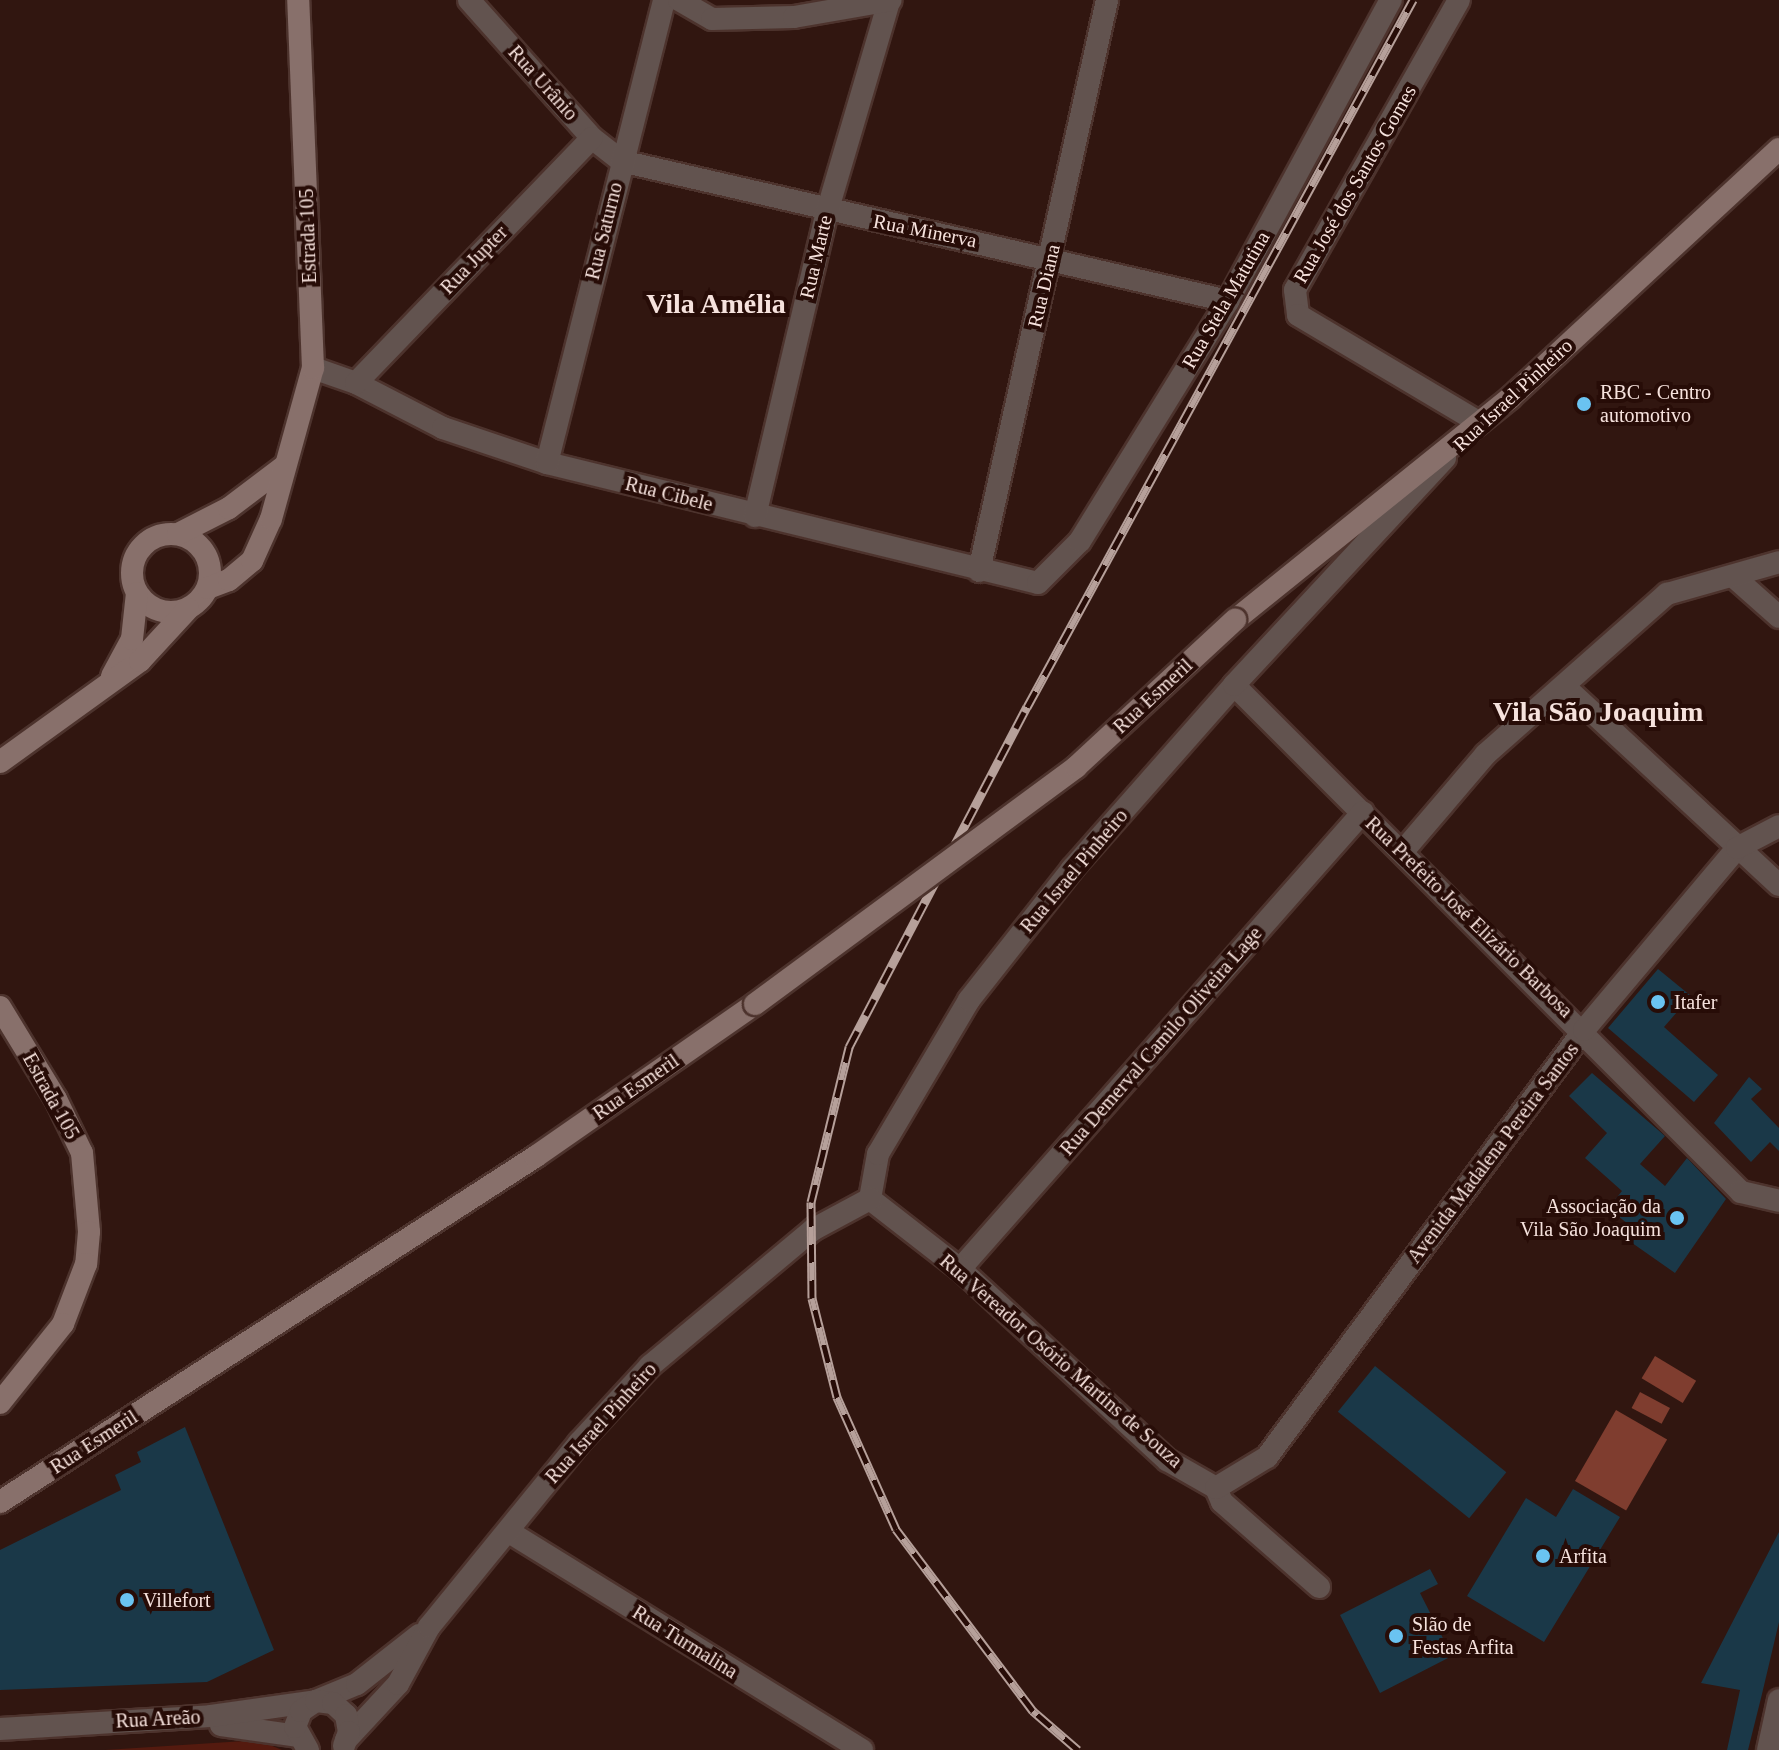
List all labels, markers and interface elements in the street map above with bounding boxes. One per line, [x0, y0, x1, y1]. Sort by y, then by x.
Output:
street label: Rua Urânio [503, 41, 583, 125]
street label: Rua José dos Santos Gomes [1288, 81, 1422, 287]
street label: Rua Saturno [580, 180, 628, 282]
street label: Estrada 105 [294, 188, 322, 284]
street label: Rua Minerva [871, 209, 979, 253]
street label: Rua Marte [795, 213, 837, 301]
street label: Rua Jupter [435, 221, 513, 299]
street label: Rua Stela Matutina [1177, 227, 1275, 373]
street label: Rua Diana [1023, 242, 1065, 330]
district label: Vila Amélia [645, 287, 787, 321]
street label: Rua Israel Pinheiro [1448, 334, 1578, 456]
place label: RBC - Centro automotivo [1600, 380, 1711, 427]
marker: RBC - Centro automotivo [1575, 395, 1593, 413]
street label: Rua Cibele [623, 472, 715, 516]
street label: Rua Esmeril [1108, 653, 1198, 739]
district label: Vila São Joaquim [1493, 695, 1703, 729]
street label: Rua Israel Pinheiro [1015, 804, 1133, 938]
street label: Rua Prefeito José Elizário Barbosa [1360, 812, 1578, 1022]
street label: Rua Demerval Camilo Oliveira Lage [1055, 922, 1267, 1160]
place label: Itafer [1674, 990, 1717, 1014]
marker: Itafer [1649, 993, 1667, 1011]
street label: Avenida Madalena Pereira Santos [1402, 1038, 1584, 1268]
street label: Estrada 105 [17, 1049, 85, 1143]
street label: Rua Esmeril [588, 1049, 684, 1125]
place label: Associação da Vila São Joaquim [1520, 1194, 1661, 1241]
marker: Associação da Vila São Joaquim [1668, 1209, 1686, 1227]
street label: Rua Vereador Osório Martins de Souza [935, 1249, 1187, 1473]
street label: Rua Israel Pinheiro [540, 1358, 662, 1488]
street label: Rua Esmeril [46, 1405, 142, 1479]
place label: Arfita [1559, 1544, 1607, 1568]
marker: Arfita [1534, 1547, 1552, 1565]
place label: Villefort [143, 1588, 211, 1612]
marker: Villefort [118, 1591, 136, 1609]
street label: Rua Turmalina [628, 1600, 742, 1684]
place label: Slão de Festas Arfita [1412, 1612, 1515, 1659]
marker: Slão de Festas Arfita [1387, 1627, 1405, 1645]
street label: Rua Areão [114, 1705, 202, 1733]

